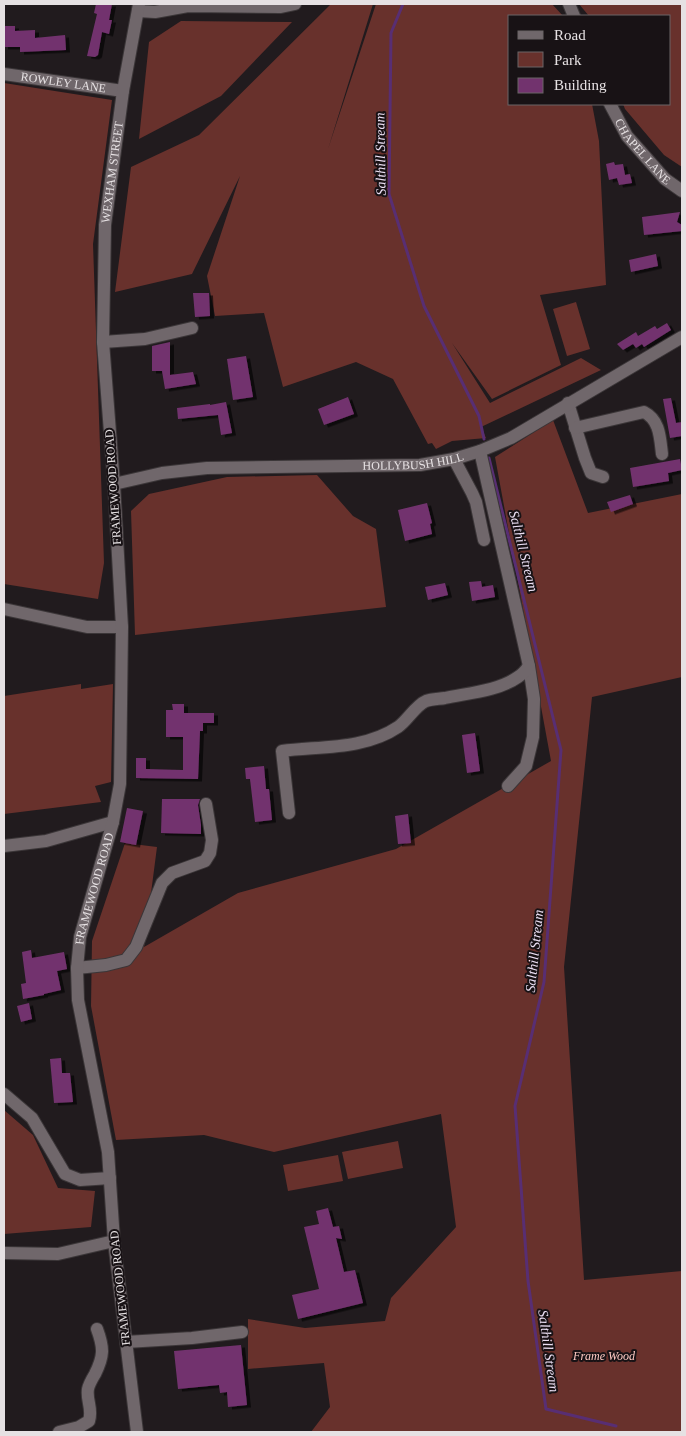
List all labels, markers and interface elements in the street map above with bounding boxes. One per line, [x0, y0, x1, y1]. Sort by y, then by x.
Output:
legend [508, 15, 671, 105]
text: Road [554, 27, 586, 43]
text: Park [554, 52, 582, 68]
street label: ROWLEY LANE [20, 69, 107, 95]
text: Building [554, 77, 607, 93]
water label: Salthill Stream [372, 112, 389, 196]
street label: CHAPEL LANE [612, 116, 673, 188]
street label: WEXHAM STREET [98, 120, 126, 224]
street label: FRAMEWOOD ROAD [102, 428, 124, 545]
street label: HOLLYBUSH HILL [362, 449, 466, 473]
water label: Salthill Stream [506, 509, 541, 593]
street label: FRAMEWOOD ROAD [72, 831, 117, 945]
water label: Salthill Stream [523, 909, 546, 993]
street label: FRAMEWOOD ROAD [107, 1229, 133, 1346]
water label: Salthill Stream [535, 1309, 562, 1393]
park label: Frame Wood [572, 1349, 636, 1363]

